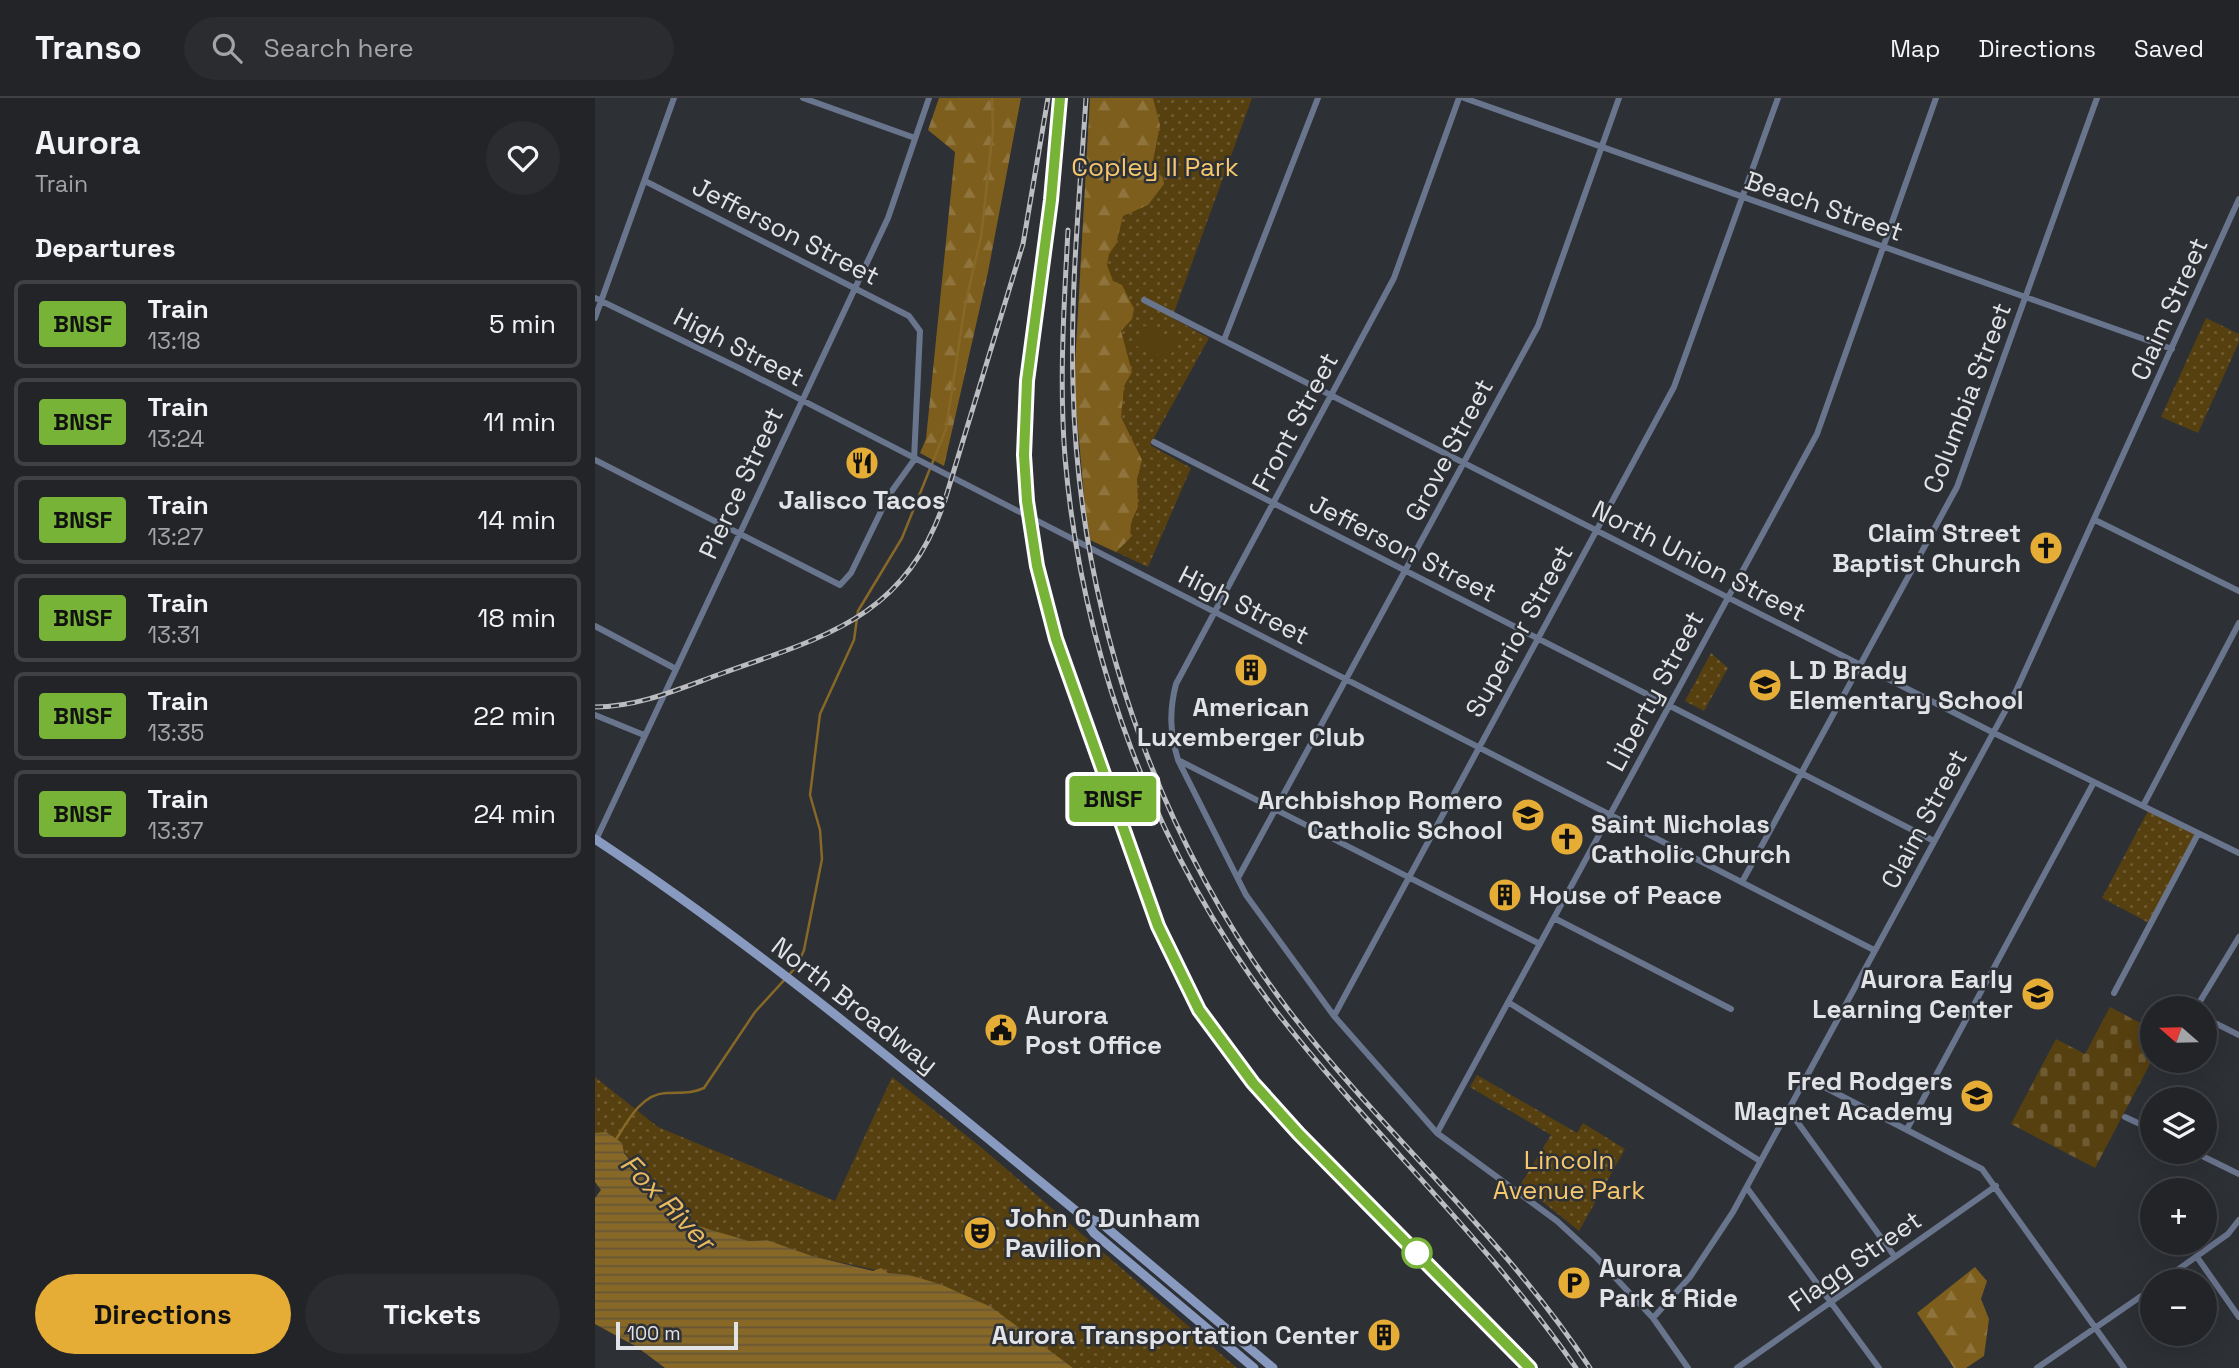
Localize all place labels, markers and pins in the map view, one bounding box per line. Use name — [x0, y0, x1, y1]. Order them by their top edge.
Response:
restaurant icon: Jalisco Tacos — [843, 444, 881, 482]
place label: Jalisco Tacos — [778, 483, 946, 517]
place label: Claim Street Baptist Church — [1832, 516, 2021, 580]
church icon: Claim Street Baptist Church — [2027, 529, 2065, 567]
building icon: American Luxemberger Club — [1232, 651, 1270, 689]
place label: L D Brady Elementary School — [1789, 653, 2024, 717]
school or university icon: L D Brady Elementary School — [1746, 666, 1784, 704]
place label: American Luxemberger Club — [1137, 690, 1365, 754]
place label: Archbishop Romero Catholic School — [1258, 783, 1503, 847]
school or university icon: Archbishop Romero Catholic School — [1509, 796, 1547, 834]
place label: Saint Nicholas Catholic Church — [1591, 807, 1791, 871]
church icon: Saint Nicholas Catholic Church — [1548, 820, 1586, 858]
building icon: House of Peace — [1486, 876, 1524, 914]
place label: House of Peace — [1529, 878, 1722, 912]
place label: Aurora Early Learning Center — [1812, 962, 2013, 1026]
school or university icon: Aurora Early Learning Center — [2019, 975, 2057, 1013]
place label: Aurora Post Office — [1025, 998, 1162, 1062]
public building icon: Aurora Post Office — [982, 1011, 1020, 1049]
place label: Fred Rodgers Magnet Academy — [1734, 1064, 1953, 1128]
school or university icon: Fred Rodgers Magnet Academy — [1958, 1077, 1996, 1115]
place label: John C Dunham Pavilion — [1005, 1201, 1200, 1265]
theatre icon: John C Dunham Pavilion — [961, 1214, 999, 1252]
unlabelled marker — [1402, 1238, 1432, 1268]
place label: Aurora Park & Ride — [1599, 1251, 1738, 1315]
parking icon: Aurora Park & Ride — [1555, 1264, 1593, 1302]
building icon: Aurora Transportation Center — [1365, 1316, 1403, 1354]
place label: Aurora Transportation Center — [992, 1318, 1359, 1352]

